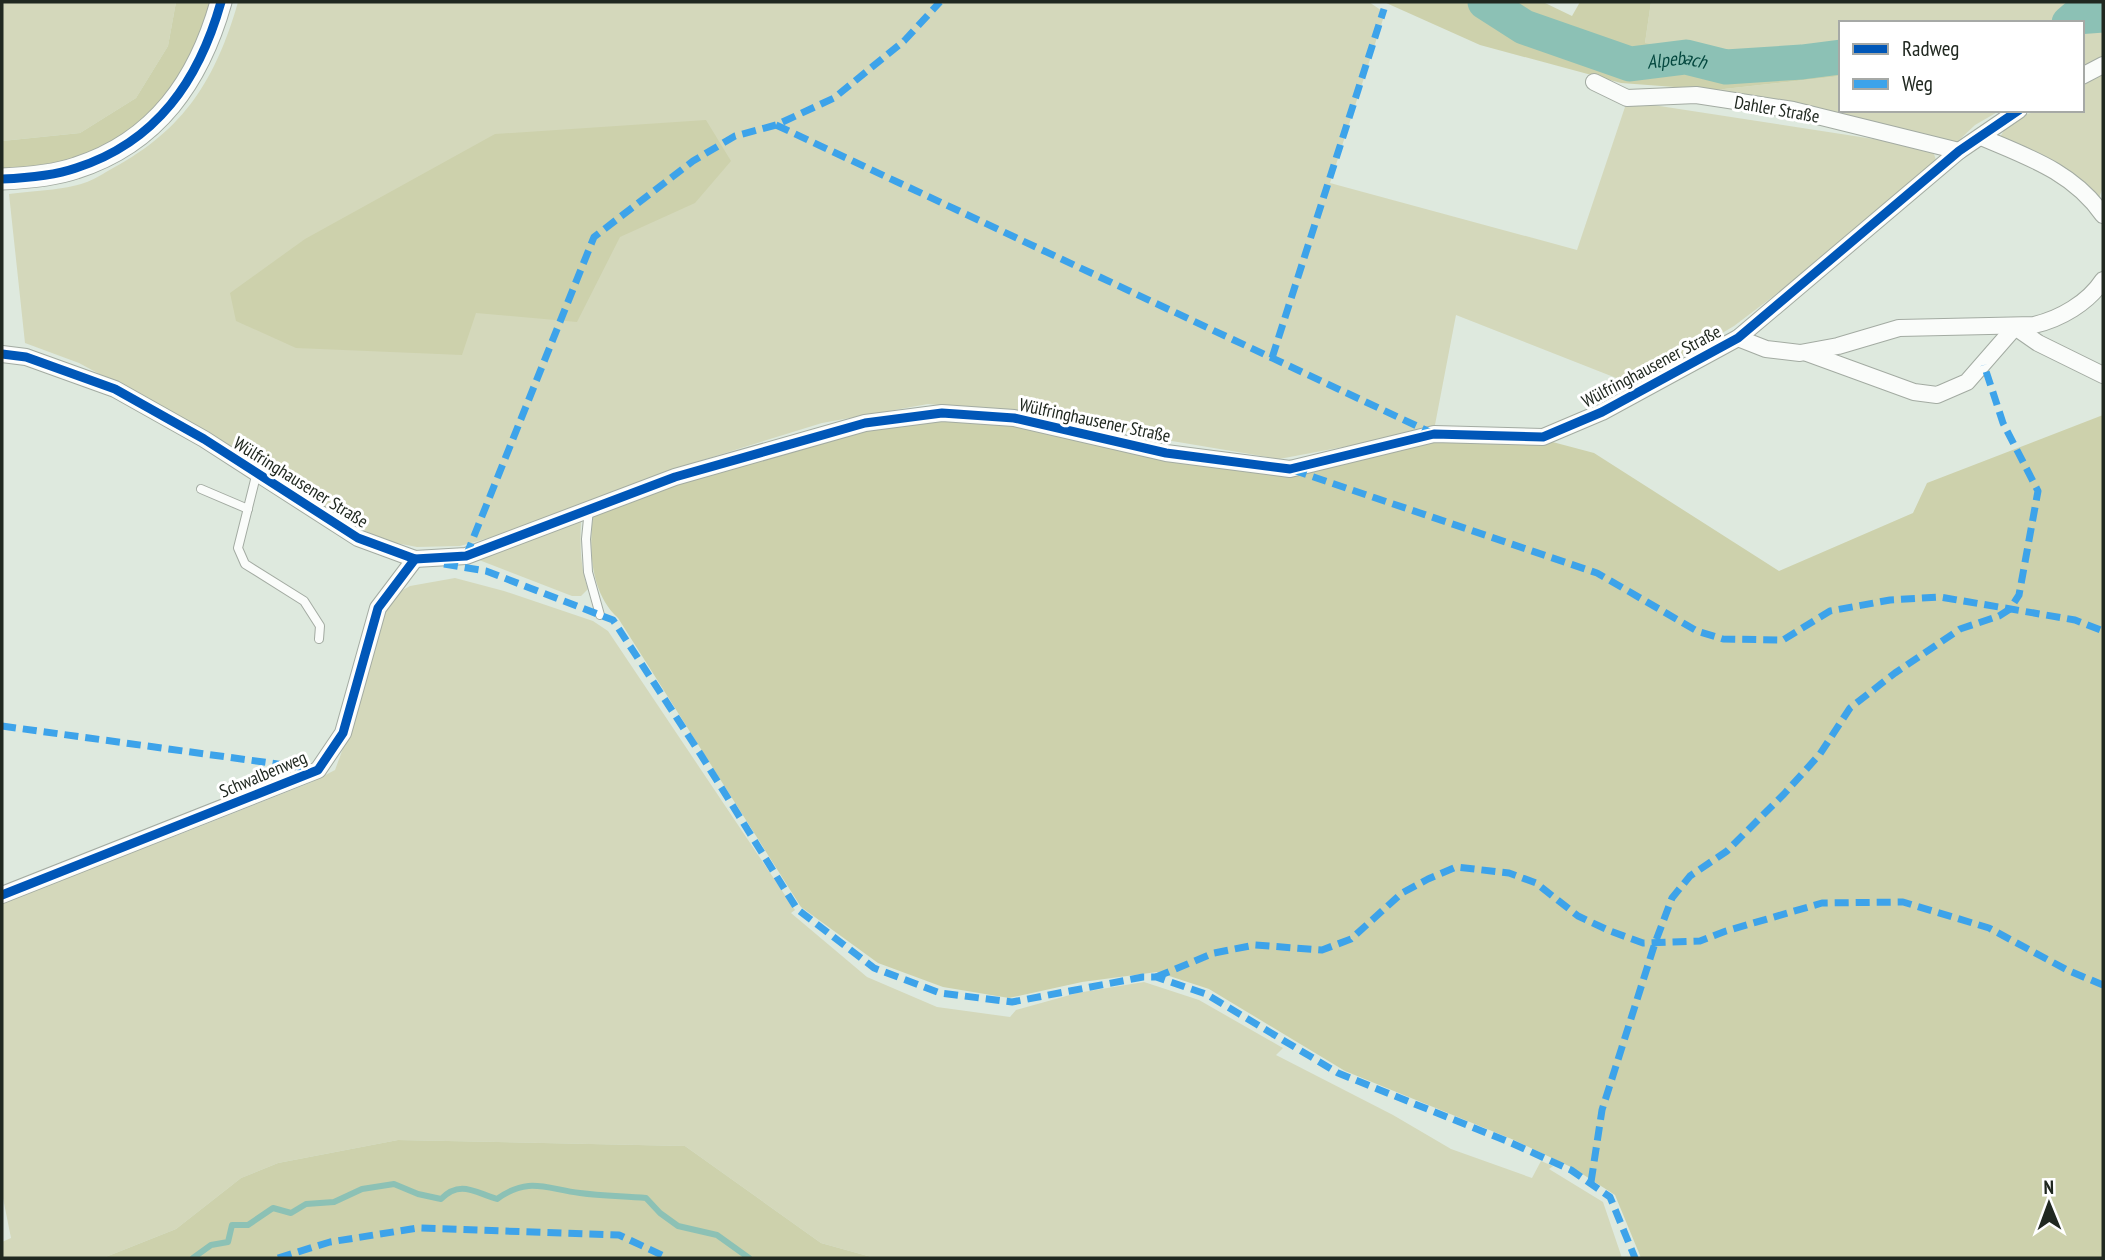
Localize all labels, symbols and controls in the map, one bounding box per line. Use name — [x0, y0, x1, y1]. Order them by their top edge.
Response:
legend — [1839, 21, 2084, 112]
text: Radweg — [1902, 35, 1959, 62]
water label: Alpebach — [1646, 45, 1711, 74]
text: Weg — [1902, 70, 1933, 97]
street label: Dahler Straße — [1733, 90, 1821, 128]
street label: Wülfringhausener Straße — [1577, 320, 1725, 412]
street label: Wülfringhausener Straße — [1017, 393, 1173, 447]
street label: Wülfringhausener Straße — [229, 431, 373, 533]
street label: Schwalbenweg — [216, 745, 310, 803]
north arrow — [2014, 1169, 2084, 1239]
text: N — [2043, 1175, 2054, 1199]

